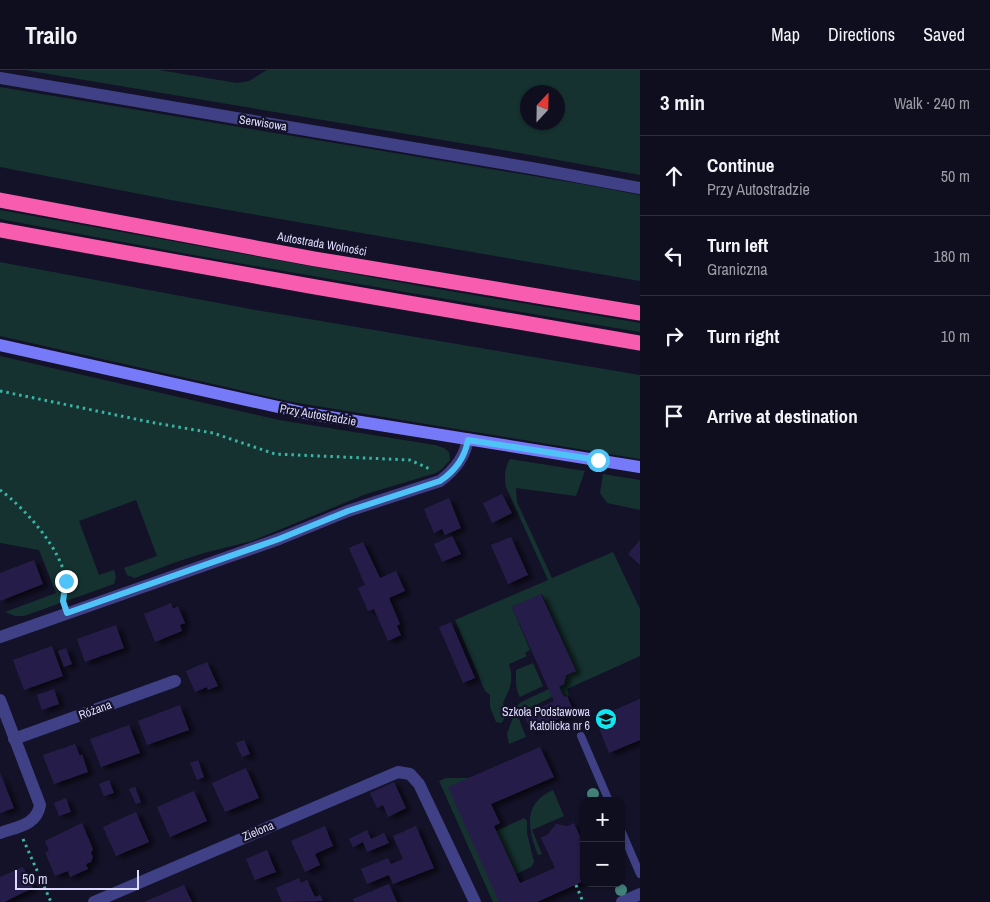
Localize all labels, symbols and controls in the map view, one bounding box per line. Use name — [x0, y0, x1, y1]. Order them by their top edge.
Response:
text: Trailo — [25, 19, 78, 51]
text: Map — [771, 22, 800, 47]
text: Directions — [828, 22, 895, 47]
text: Saved — [923, 22, 965, 47]
north arrow — [520, 85, 565, 130]
text: 3 min — [660, 88, 705, 117]
text: Walk · 240 m — [894, 92, 970, 114]
street label: Serwisowa — [238, 111, 289, 135]
text: Continue — [707, 152, 775, 178]
icon: ahead — [660, 162, 688, 190]
text: 50 m — [941, 165, 970, 187]
text: Przy Autostradzie — [707, 178, 810, 200]
street label: Autostrada Wolności — [275, 228, 368, 260]
text: Turn left — [707, 232, 768, 258]
icon: left — [660, 242, 688, 270]
text: 180 m — [934, 245, 970, 267]
text: Graniczna — [707, 258, 768, 280]
icon: right — [660, 322, 688, 350]
text: Turn right — [707, 323, 779, 349]
text: 10 m — [941, 325, 970, 347]
street label: Przy Autostradzie — [279, 400, 357, 430]
icon: arrive — [660, 402, 688, 430]
text: Arrive at destination — [707, 403, 858, 429]
route start — [587, 449, 610, 472]
route end — [55, 570, 78, 593]
street label: Różana — [76, 697, 114, 723]
place label: Szkoła Podstawowa Katolicka nr 6 — [502, 704, 591, 734]
school or university icon: Szkoła Podstawowa Katolicka nr 6 — [594, 707, 618, 731]
map controls — [580, 797, 625, 887]
button: + — [580, 797, 625, 842]
street label: Zielona — [240, 817, 277, 845]
button: − — [580, 842, 625, 887]
scale bar — [15, 867, 139, 890]
text: 50 m — [22, 870, 48, 888]

